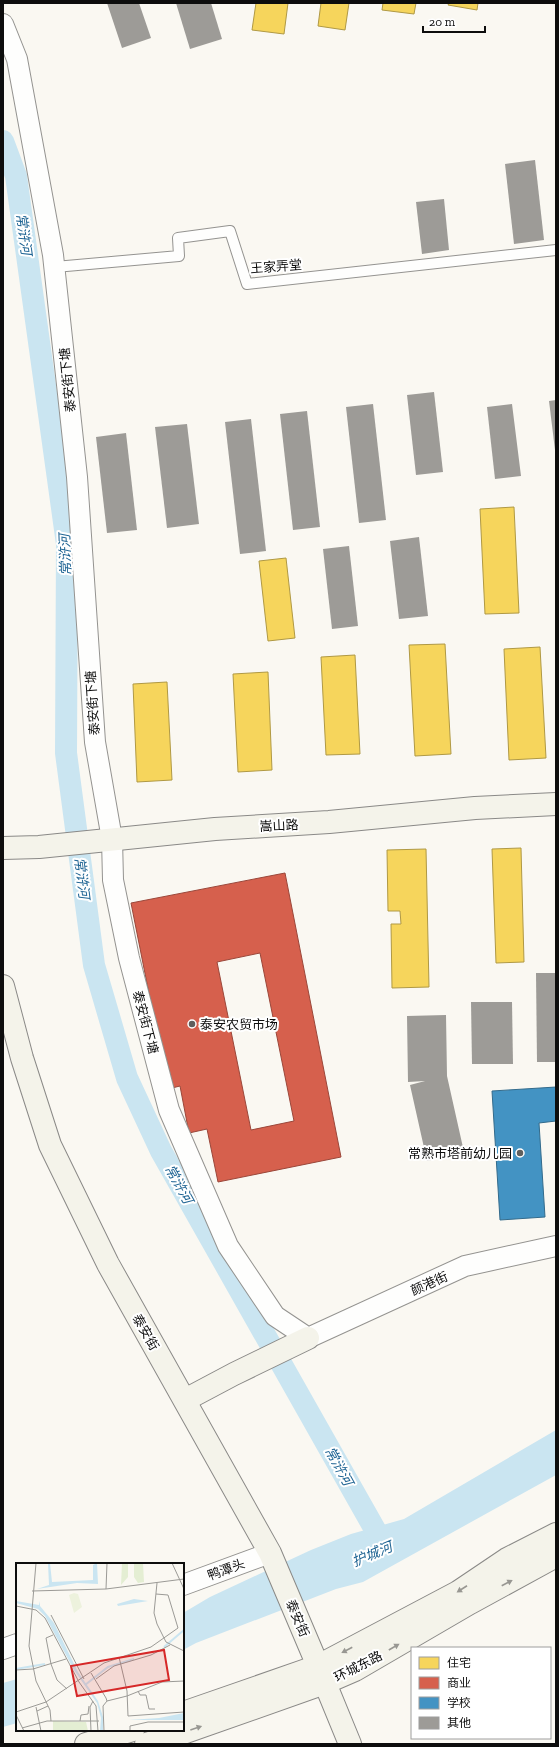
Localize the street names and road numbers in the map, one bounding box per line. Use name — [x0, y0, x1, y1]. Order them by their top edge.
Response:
street label: 王家弄堂 — [250, 257, 303, 276]
street label: 泰安街下塘 — [57, 347, 78, 413]
street label: 泰安街下塘 — [83, 670, 102, 736]
street label: 嵩山路 — [259, 817, 299, 834]
street label: 泰安街下塘 — [130, 989, 161, 1055]
street label: 颜港街 — [408, 1269, 450, 1298]
street label: 泰安街 — [129, 1312, 162, 1353]
street label: 鸭潭头 — [205, 1556, 247, 1583]
street label: 泰安街 — [283, 1597, 312, 1639]
street label: 环城东路 — [332, 1648, 385, 1685]

